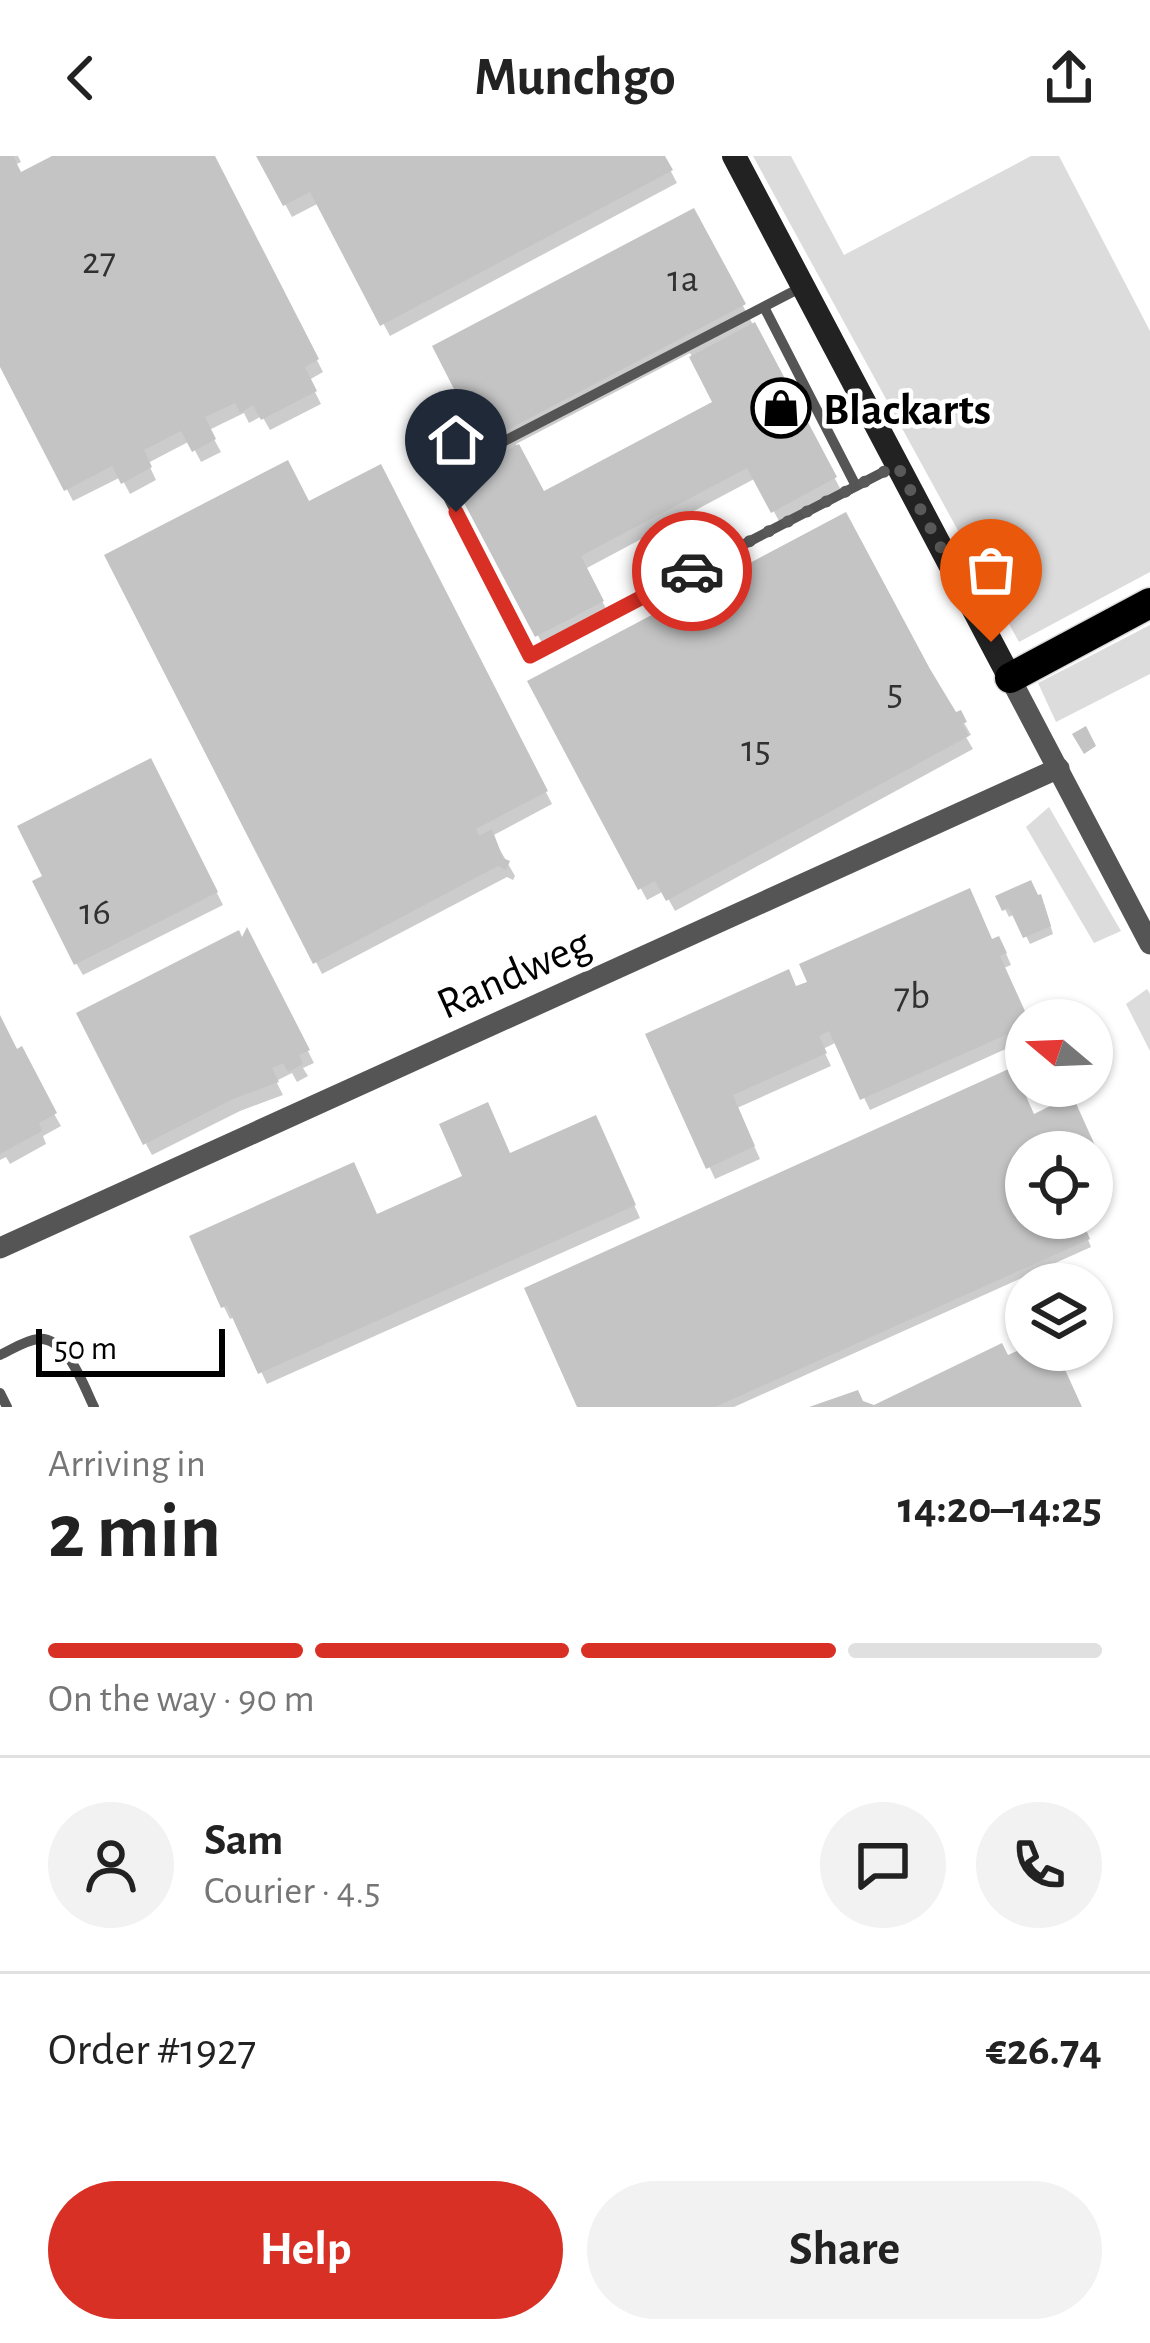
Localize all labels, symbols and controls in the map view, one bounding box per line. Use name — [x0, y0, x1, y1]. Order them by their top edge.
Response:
icon: back — [48, 45, 114, 111]
icon: share — [1036, 45, 1102, 111]
text: Munchgo — [474, 51, 676, 105]
house number: 27 — [82, 242, 116, 281]
house number: 1a — [667, 260, 699, 299]
shop icon: Blackarts — [750, 377, 812, 439]
place label: Blackarts — [823, 388, 991, 433]
pin — [405, 389, 507, 512]
icon: home — [423, 407, 489, 473]
courier — [632, 511, 752, 631]
pin — [940, 519, 1042, 642]
icon: bag — [958, 537, 1024, 603]
icon: car — [659, 538, 725, 604]
house number: 5 — [887, 673, 903, 712]
house number: 15 — [741, 730, 771, 769]
house number: 16 — [79, 893, 111, 932]
street label: Randweg — [430, 921, 598, 1028]
house number: 7b — [894, 977, 930, 1016]
north arrow — [1005, 999, 1113, 1107]
map controls — [1005, 999, 1113, 1371]
button: locate — [1005, 1131, 1113, 1239]
button: layers — [1005, 1263, 1113, 1371]
scale bar — [36, 1323, 225, 1376]
text: 50 m — [54, 1333, 117, 1366]
text: Arriving in — [48, 1445, 206, 1484]
text: 14:20–14:25 — [898, 1486, 1102, 1531]
text: 2 min — [48, 1494, 221, 1572]
text: On the way · 90 m — [48, 1680, 315, 1719]
button: person — [48, 1802, 174, 1928]
button: chat — [820, 1802, 946, 1928]
button: phone — [976, 1802, 1102, 1928]
text: Sam — [204, 1818, 283, 1863]
text: Courier · 4.5 — [204, 1872, 381, 1911]
text: Order #1927 — [48, 2028, 256, 2073]
text: €26.74 — [986, 2028, 1102, 2073]
button: Help — [48, 2181, 563, 2319]
button: Share — [587, 2181, 1102, 2319]

